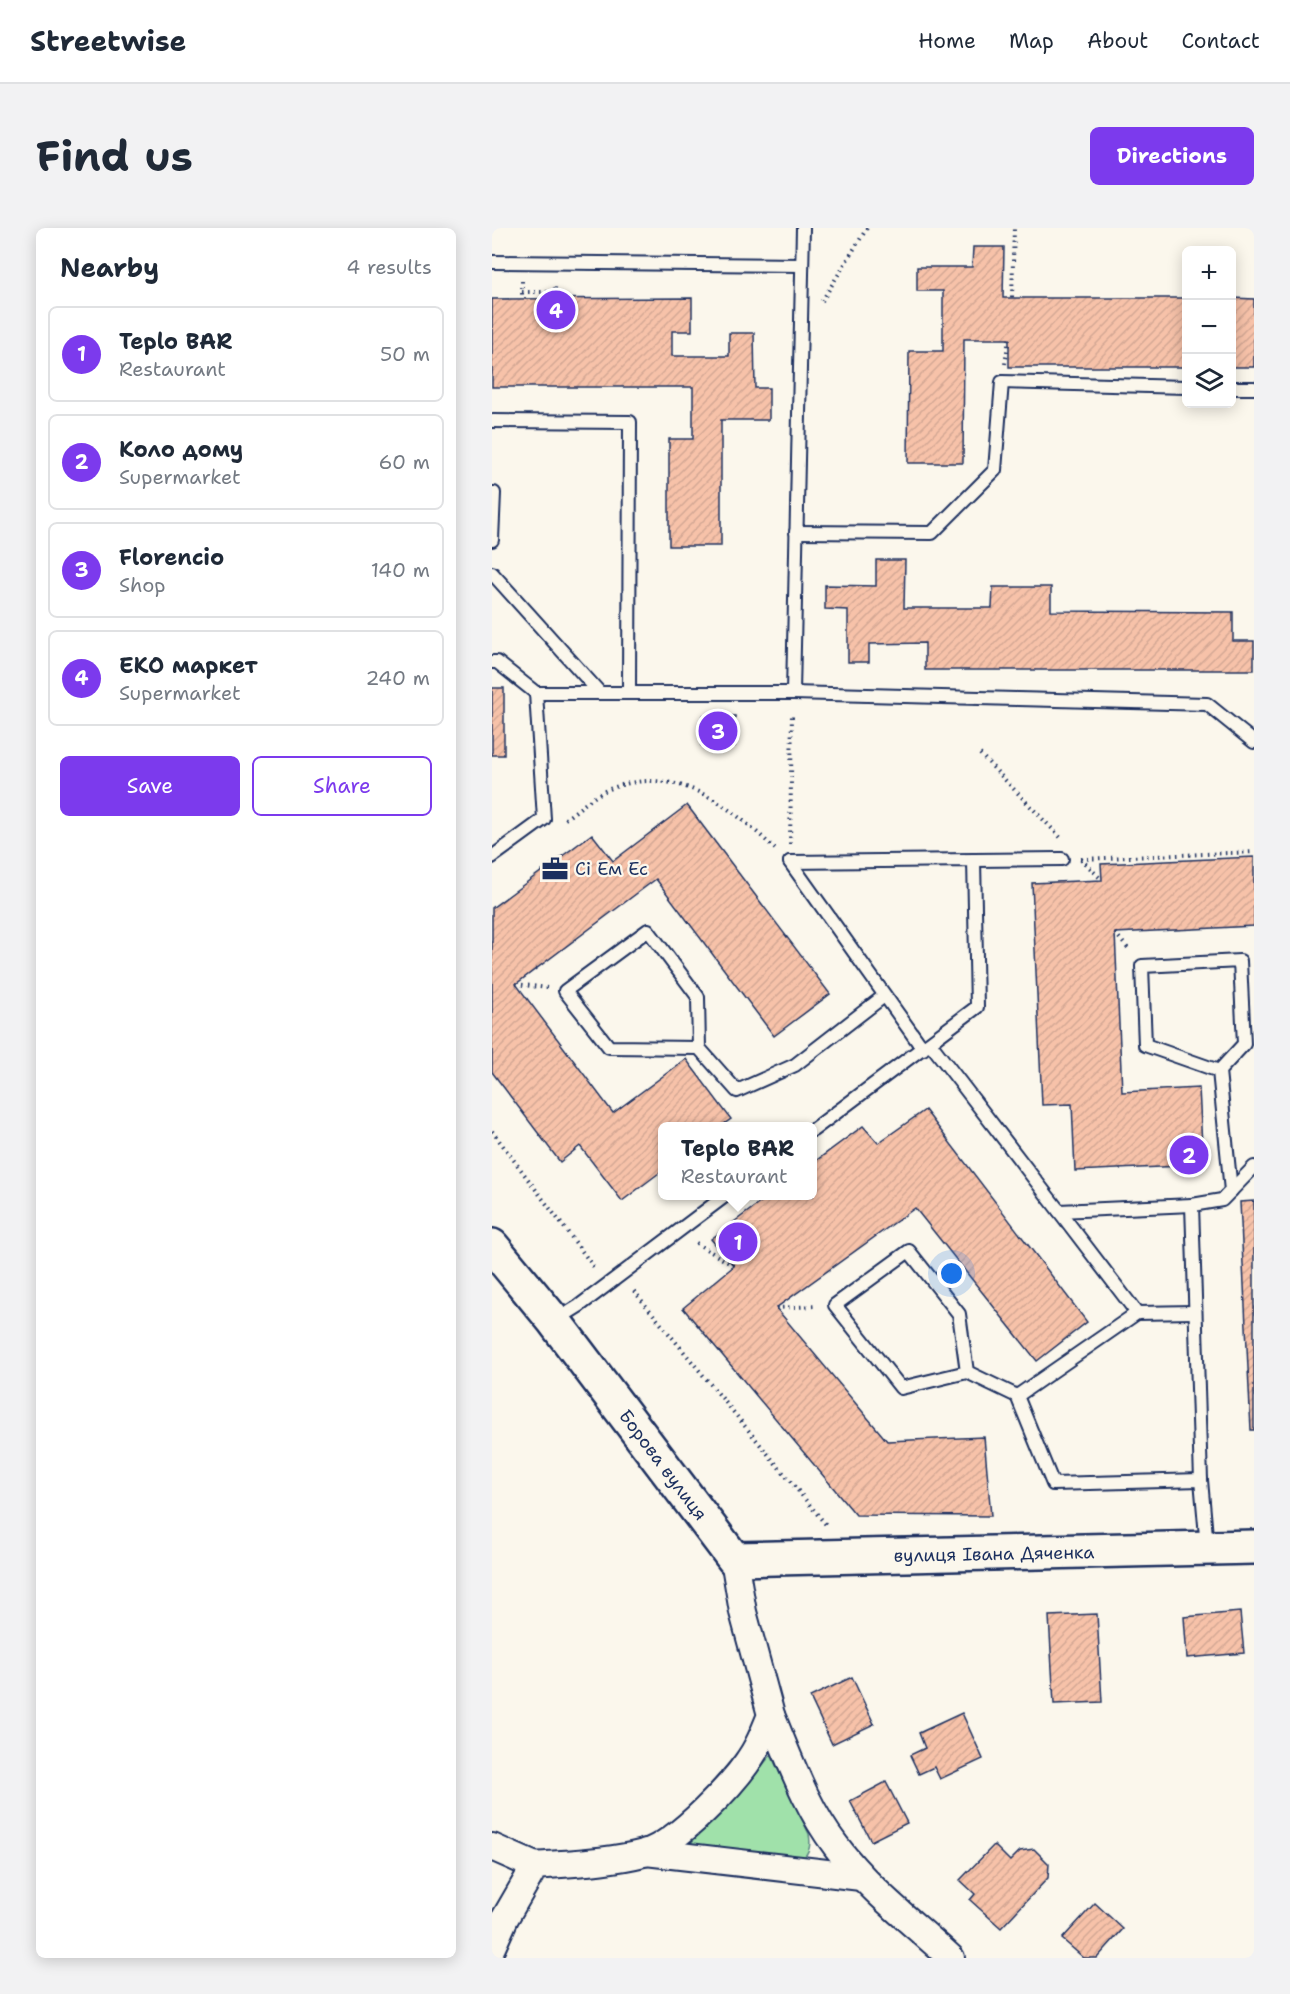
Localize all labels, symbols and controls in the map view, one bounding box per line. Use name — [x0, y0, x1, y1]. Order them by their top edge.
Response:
text: Streetwise — [30, 22, 186, 60]
text: Home — [918, 27, 976, 55]
text: Map — [1009, 27, 1054, 55]
text: About — [1087, 27, 1148, 55]
text: Contact — [1181, 27, 1260, 55]
button: Directions — [1090, 127, 1254, 185]
text: Find us — [36, 128, 193, 184]
map controls — [1182, 246, 1236, 408]
button: + — [1182, 246, 1236, 300]
text: Nearby — [60, 250, 159, 285]
text: 4 results — [346, 254, 432, 280]
pin: 4 — [536, 288, 576, 332]
button: − — [1182, 300, 1236, 354]
text: Teplo BAR — [119, 327, 232, 356]
text: 1 — [77, 341, 86, 367]
text: 50 m — [380, 341, 430, 367]
button: layers — [1182, 354, 1236, 408]
text: Restaurant — [119, 356, 226, 382]
text: Коло дому — [119, 435, 243, 464]
text: 2 — [75, 449, 89, 475]
text: 60 m — [378, 449, 430, 475]
text: Supermarket — [119, 464, 241, 490]
text: Florencio — [119, 543, 224, 572]
text: 3 — [75, 557, 89, 583]
text: 140 m — [371, 557, 430, 583]
text: Shop — [119, 572, 166, 598]
text: ЕКО маркет — [119, 651, 258, 680]
text: 4 — [75, 665, 89, 691]
text: 240 m — [365, 665, 430, 691]
text: Supermarket — [119, 680, 241, 706]
pin: 3 — [698, 708, 738, 754]
button: Save — [60, 756, 240, 816]
button: Share — [252, 756, 432, 816]
office icon: Сі Ем Ес — [540, 854, 570, 884]
place label: Сі Ем Ес — [575, 857, 648, 881]
popup — [658, 1122, 817, 1200]
pin: 2 — [1170, 1132, 1208, 1178]
text: Teplo BAR — [681, 1134, 794, 1163]
text: Restaurant — [681, 1163, 788, 1189]
pin: 1 — [718, 1220, 758, 1264]
your location — [937, 1259, 966, 1288]
street label: Борова вулиця — [613, 1405, 713, 1525]
street label: вулиця Івана Дяченка — [893, 1540, 1095, 1568]

